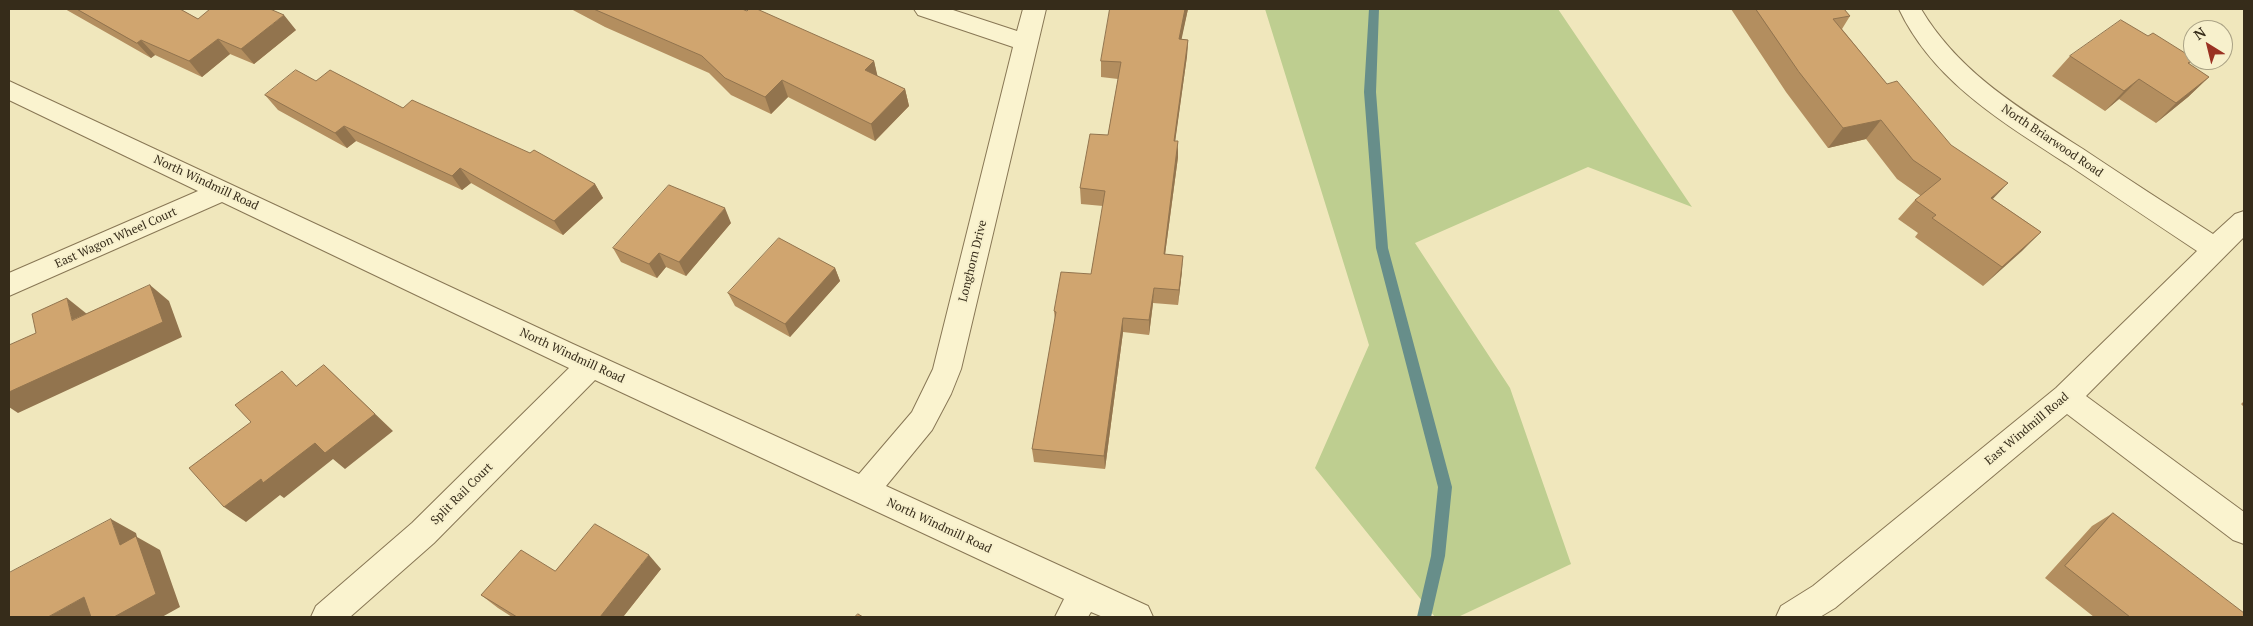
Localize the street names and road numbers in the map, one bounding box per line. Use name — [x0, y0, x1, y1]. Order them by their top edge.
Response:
street label: North Briarwood Road — [1999, 102, 2105, 180]
street label: North Windmill Road — [151, 152, 261, 214]
street label: East Wagon Wheel Court — [53, 205, 179, 271]
street label: Longhorn Drive — [956, 219, 990, 303]
street label: North Windmill Road — [517, 325, 627, 387]
street label: East Windmill Road — [1982, 390, 2072, 468]
street label: Split Rail Court — [428, 460, 496, 528]
street label: North Windmill Road — [884, 495, 994, 557]

